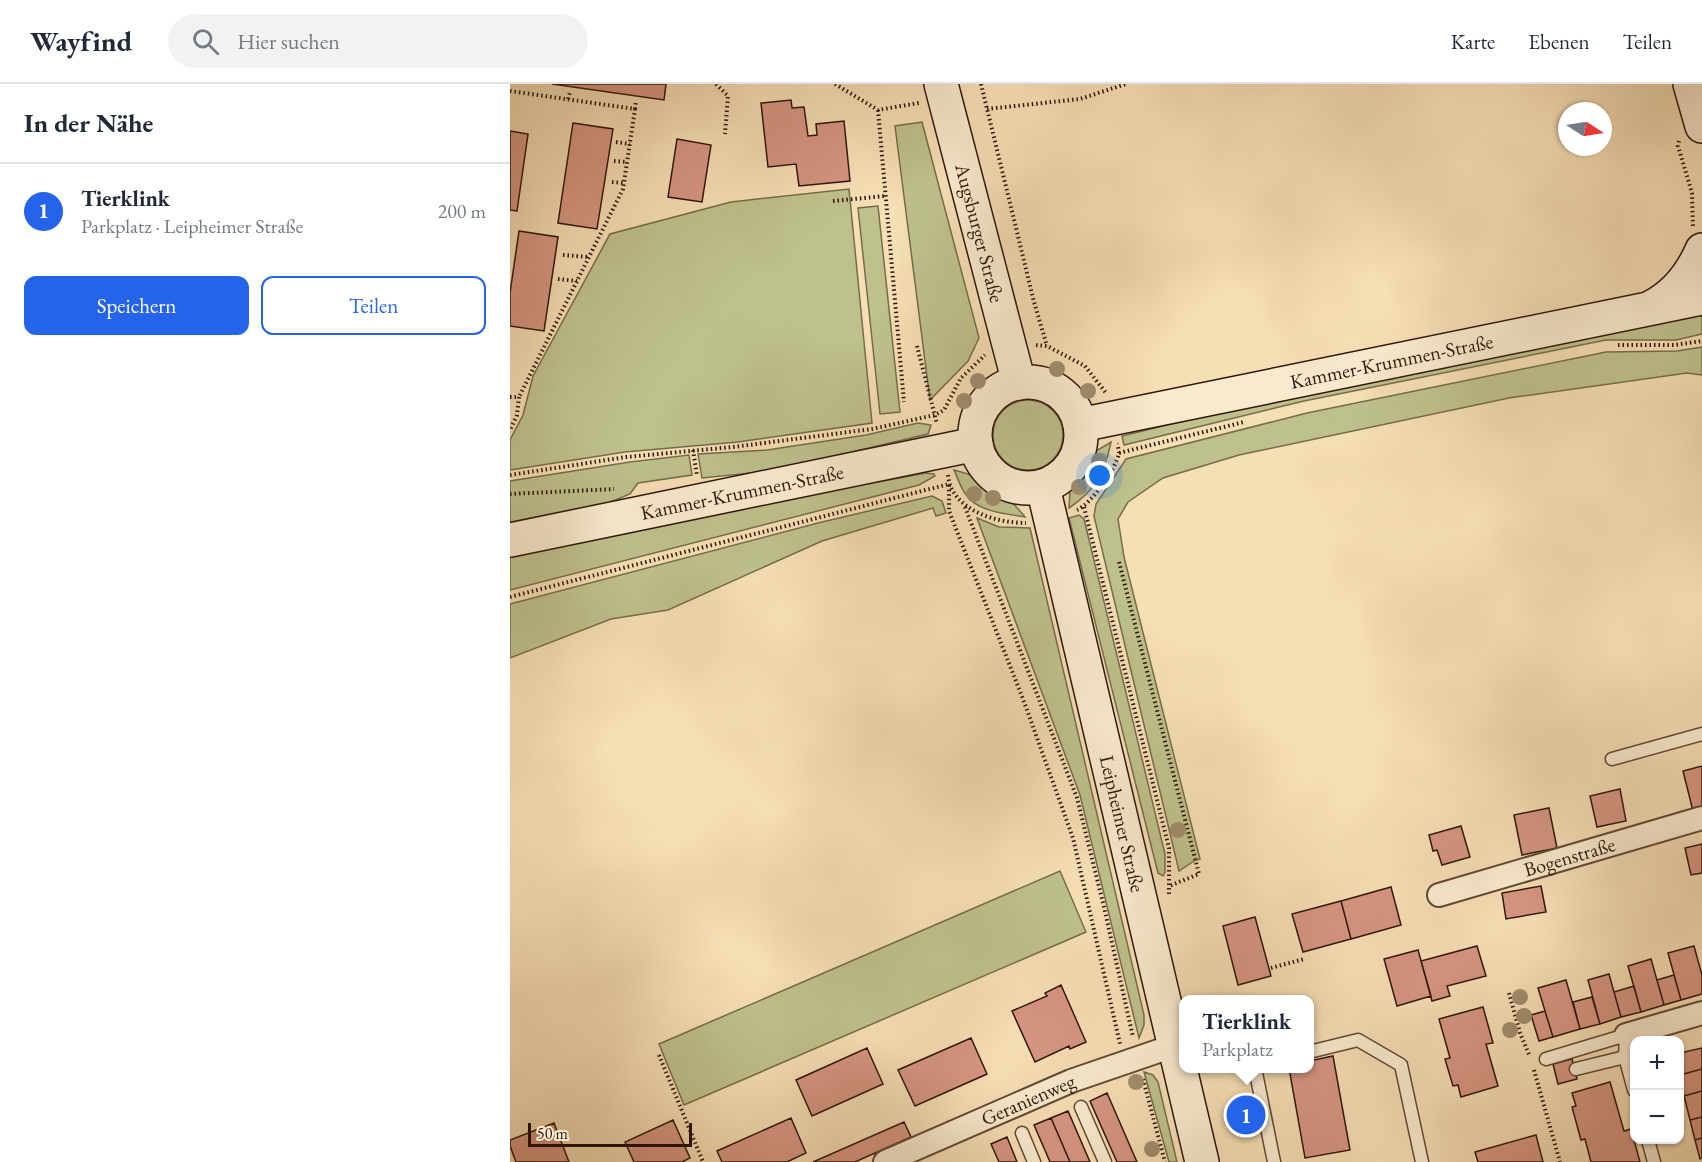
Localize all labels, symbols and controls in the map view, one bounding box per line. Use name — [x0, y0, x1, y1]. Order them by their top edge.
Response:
search box — [168, 14, 588, 68]
text: Wayfind — [30, 23, 132, 59]
icon: search — [189, 25, 222, 58]
text: Hier suchen — [237, 27, 340, 56]
text: Karte — [1451, 28, 1495, 55]
text: Ebenen — [1528, 28, 1589, 55]
text: Teilen — [1622, 28, 1672, 55]
north arrow — [1558, 102, 1612, 156]
text: In der Nähe — [24, 106, 153, 140]
street label: Augsburger Straße — [949, 160, 1010, 305]
text: Tierklink — [81, 184, 170, 213]
text: 1 — [38, 198, 49, 224]
text: 200 m — [438, 198, 486, 224]
text: Parkplatz · Leipheimer Straße — [81, 213, 303, 239]
button: Speichern — [24, 276, 249, 335]
button: Teilen — [261, 276, 486, 335]
street label: Kammer-Krummen-Straße — [1288, 328, 1496, 395]
street label: Kammer-Krummen-Straße — [638, 459, 846, 526]
your location — [1085, 461, 1114, 490]
street label: Leipheimer Straße — [1094, 753, 1151, 895]
street label: Bogenstraße — [1521, 831, 1618, 882]
popup — [1179, 995, 1314, 1073]
text: Tierklink — [1202, 1007, 1291, 1036]
text: Parkplatz — [1202, 1036, 1273, 1062]
map controls — [1630, 1036, 1684, 1144]
button: + — [1630, 1036, 1684, 1090]
street label: Geranienweg — [977, 1068, 1079, 1132]
button: − — [1630, 1090, 1684, 1144]
pin: 1 — [1226, 1092, 1266, 1138]
scale bar — [528, 1120, 692, 1148]
text: 50 m — [537, 1123, 568, 1144]

